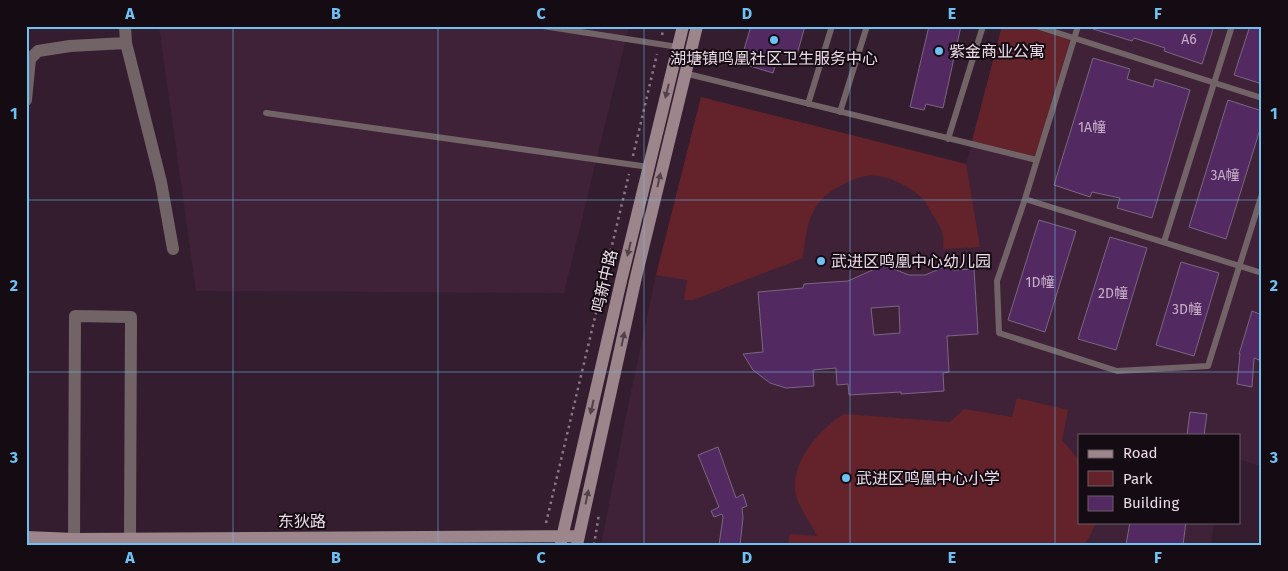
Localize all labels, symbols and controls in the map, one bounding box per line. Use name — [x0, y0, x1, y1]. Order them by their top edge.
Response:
text: A — [124, 4, 135, 23]
text: B — [331, 4, 341, 23]
text: C — [536, 4, 546, 23]
text: D — [742, 4, 752, 23]
text: E — [948, 4, 956, 23]
text: F — [1154, 4, 1162, 23]
house number: A6 — [1181, 31, 1197, 48]
marker: 湖塘镇鸣凰社区卫生服务中心 — [768, 34, 780, 46]
place label: 紫金商业公寓 — [949, 42, 1045, 61]
marker: 紫金商业公寓 — [933, 45, 945, 57]
place label: 湖塘镇鸣凰社区卫生服务中心 — [670, 49, 878, 68]
one-way arrow — [663, 83, 671, 98]
text: 1 — [10, 104, 18, 123]
text: 1 — [1270, 104, 1278, 123]
house number: 1A幢 — [1078, 119, 1106, 136]
house number: 3A幢 — [1210, 167, 1240, 184]
one-way arrow — [655, 173, 663, 188]
one-way arrow — [625, 241, 633, 256]
street label: 鸣新中路 — [588, 248, 621, 314]
place label: 武进区鸣凰中心幼儿园 — [831, 252, 991, 271]
marker: 武进区鸣凰中心幼儿园 — [815, 255, 827, 267]
house number: 1D幢 — [1025, 274, 1055, 291]
text: 2 — [10, 276, 18, 295]
text: 2 — [1270, 276, 1278, 295]
house number: 2D幢 — [1098, 285, 1128, 302]
house number: 3D幢 — [1172, 301, 1202, 318]
one-way arrow — [619, 330, 627, 346]
one-way arrow — [588, 399, 596, 414]
legend — [1078, 434, 1240, 524]
text: Road — [1123, 444, 1158, 462]
text: 3 — [9, 448, 18, 467]
text: 3 — [1269, 448, 1278, 467]
place label: 武进区鸣凰中心小学 — [856, 469, 1000, 488]
text: Park — [1123, 470, 1153, 488]
marker: 武进区鸣凰中心小学 — [840, 472, 852, 484]
one-way arrow — [583, 490, 591, 505]
text: Building — [1123, 494, 1179, 512]
street label: 东狄路 — [278, 512, 326, 531]
text: A — [124, 548, 135, 567]
text: B — [331, 548, 341, 567]
text: C — [536, 548, 546, 567]
text: D — [742, 548, 752, 567]
text: E — [948, 548, 956, 567]
text: F — [1154, 548, 1162, 567]

